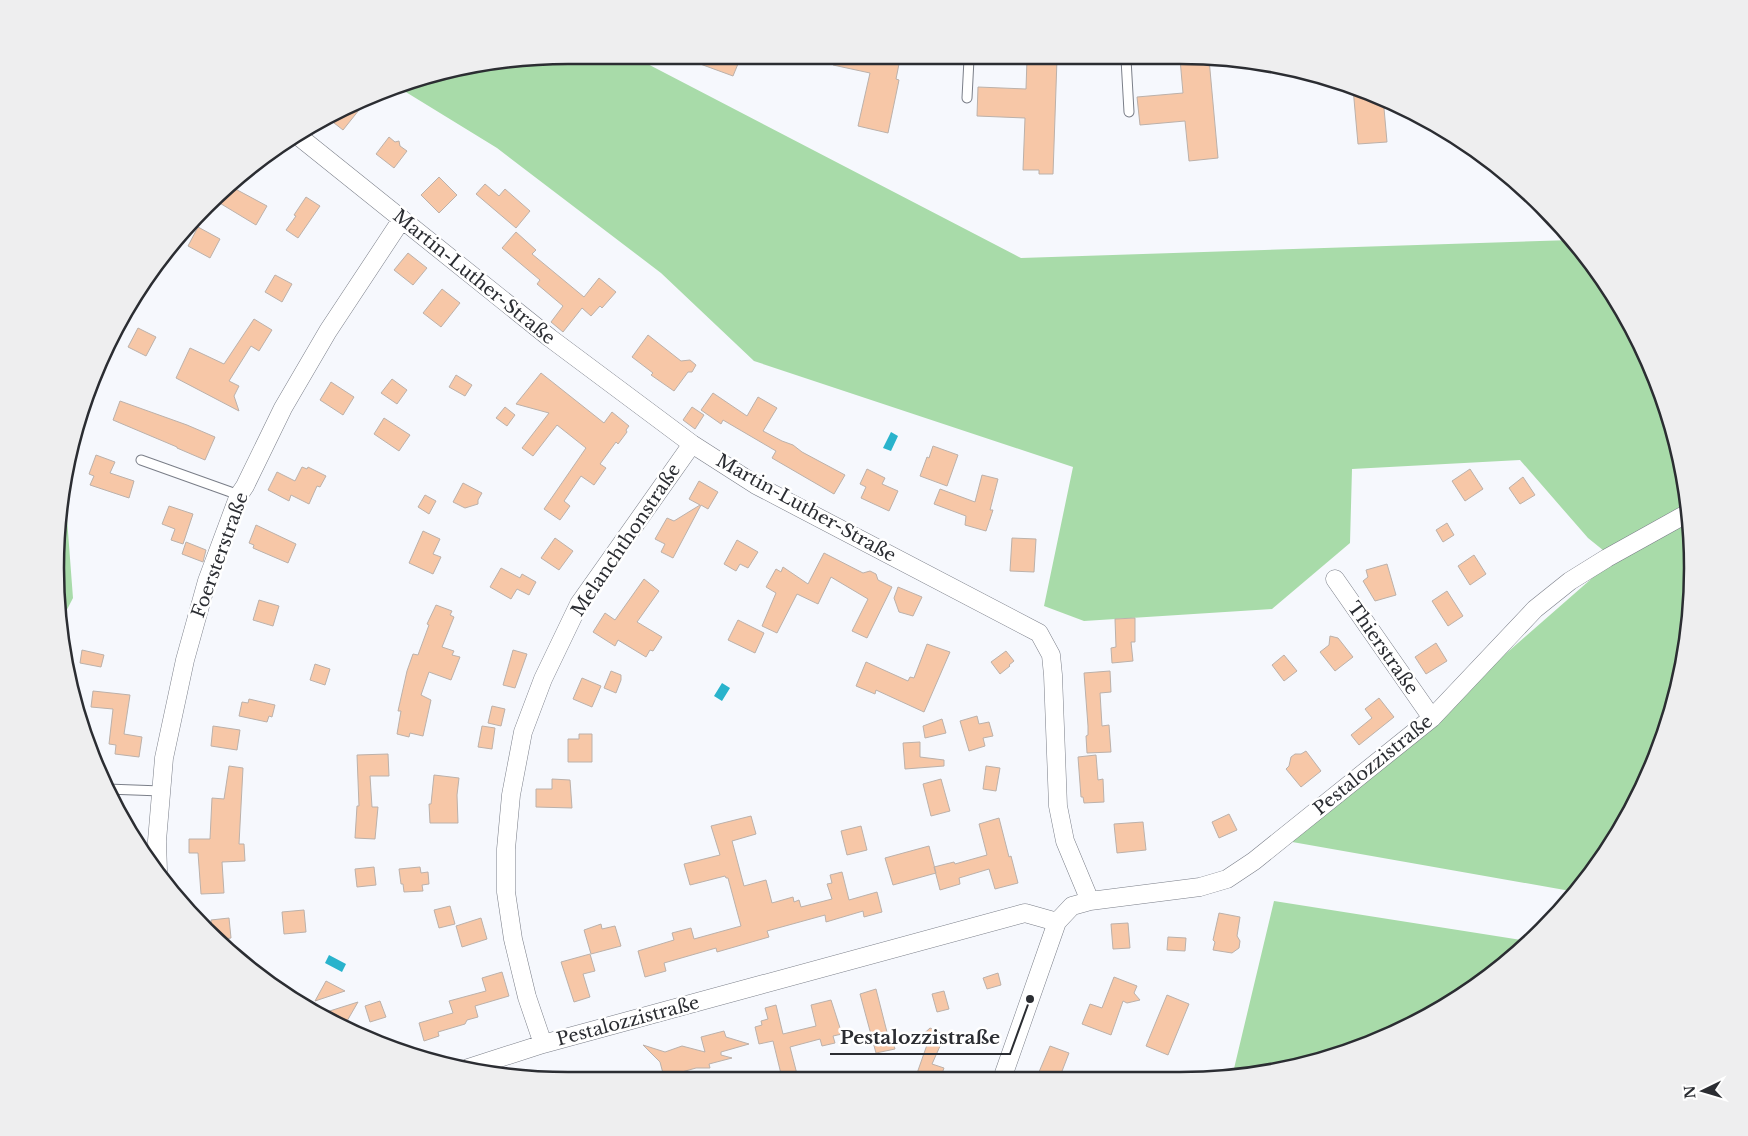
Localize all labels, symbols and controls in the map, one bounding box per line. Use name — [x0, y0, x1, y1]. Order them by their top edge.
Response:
street label: Martin-Luther-Straße — [389, 205, 559, 349]
street label: Martin-Luther-Straße — [712, 449, 900, 567]
street label: Melanchthonstraße — [567, 460, 685, 620]
street label: Foersterstraße — [187, 489, 253, 621]
street label: Thierstraße — [1343, 597, 1423, 699]
street label: Pestalozzistraße — [1309, 710, 1437, 820]
street label: Pestalozzistraße — [554, 991, 702, 1051]
callout: Pestalozzistraße — [830, 1020, 1010, 1054]
text: Pestalozzistraße — [840, 1026, 1000, 1049]
north arrow — [1678, 1066, 1728, 1116]
text: N — [1681, 1085, 1700, 1099]

